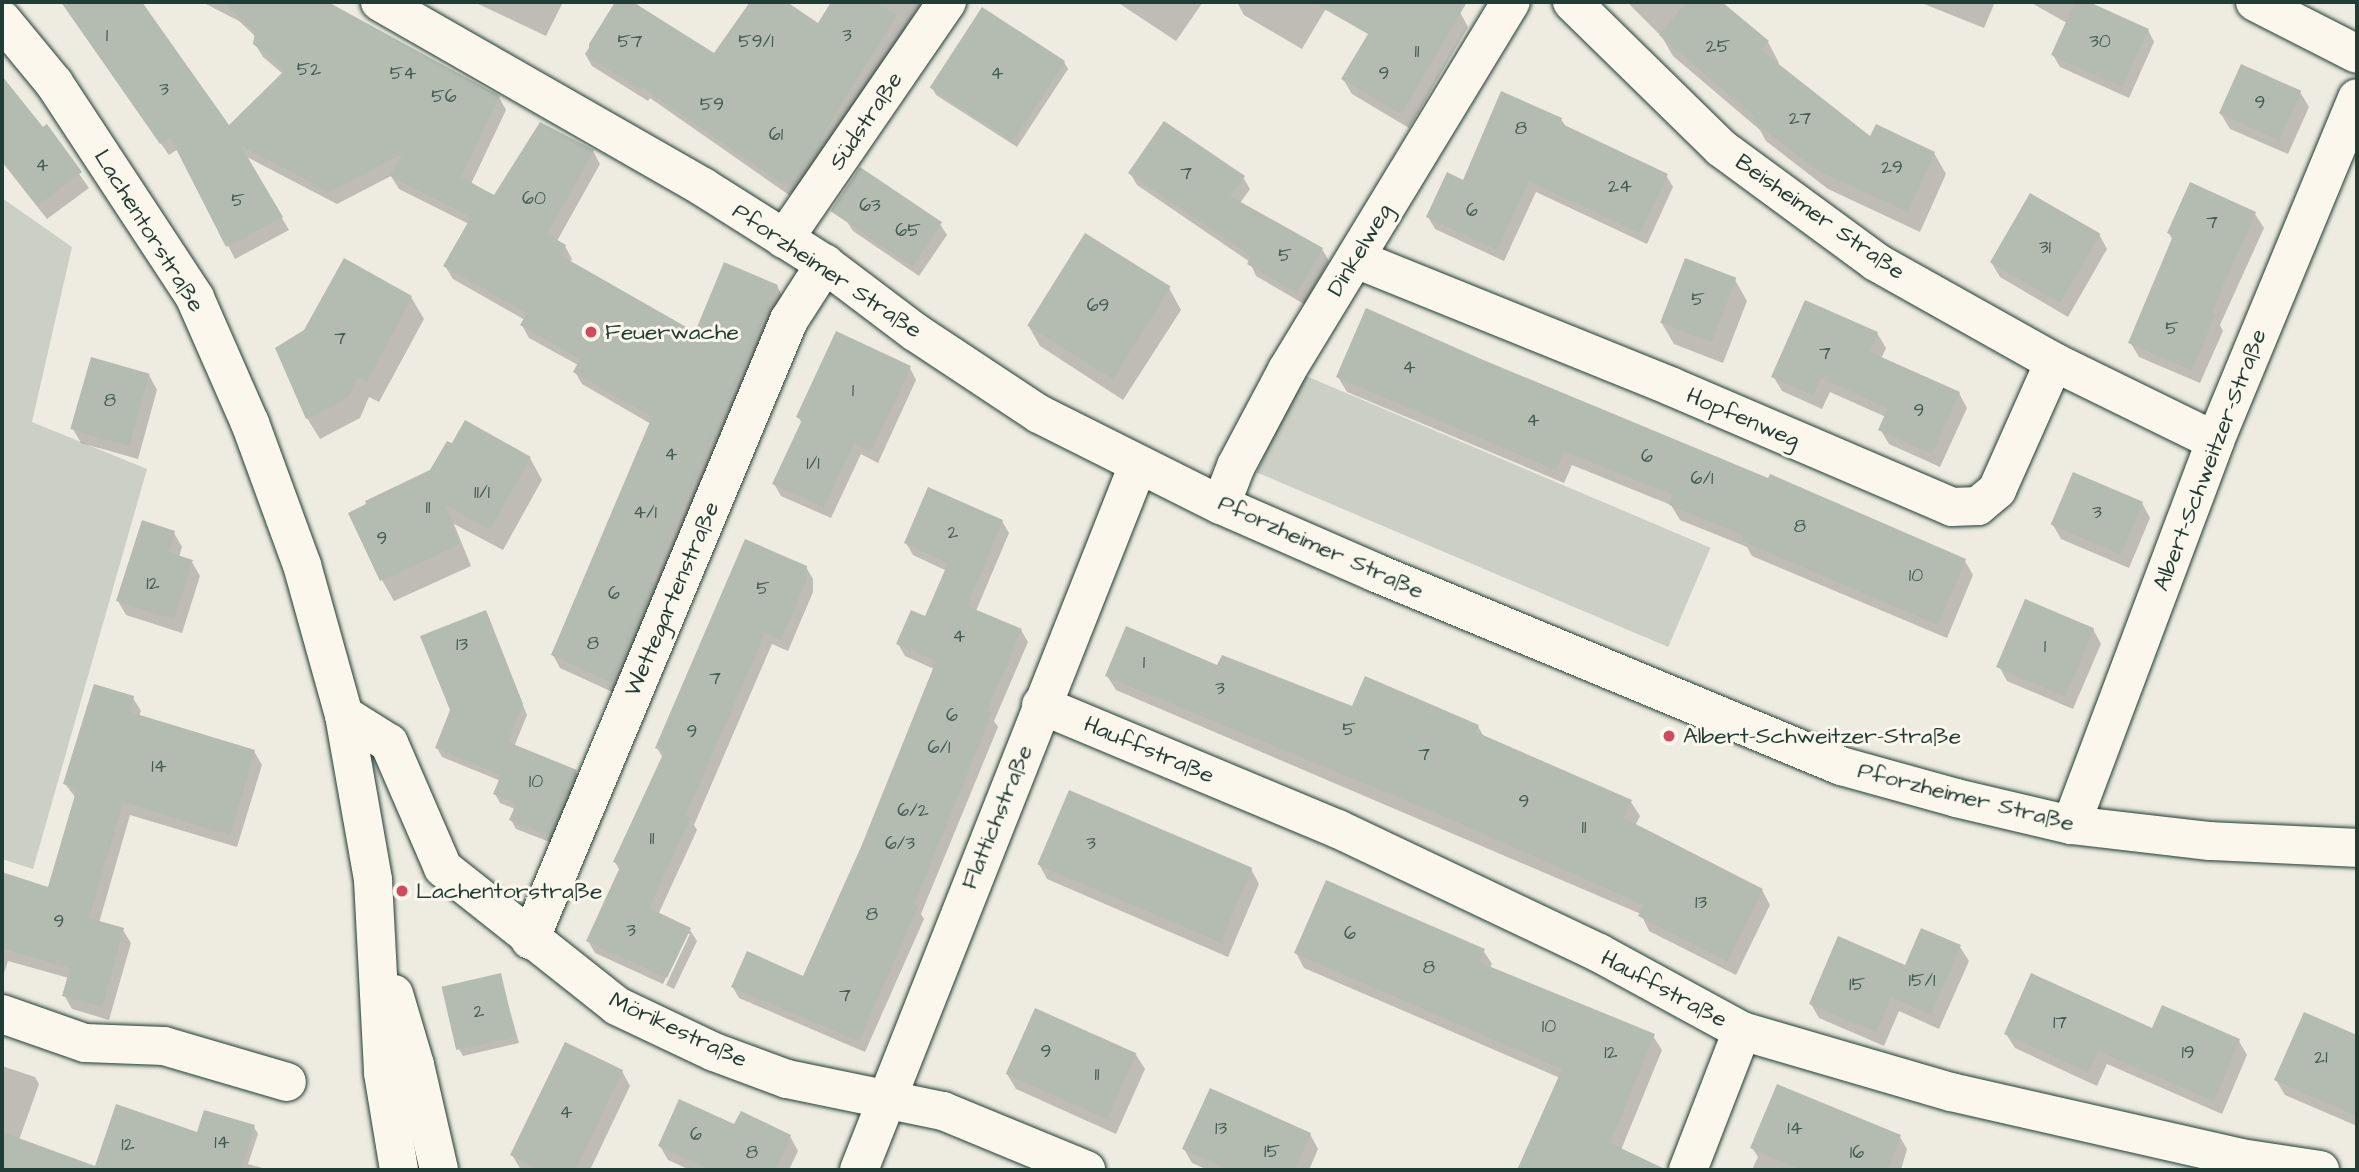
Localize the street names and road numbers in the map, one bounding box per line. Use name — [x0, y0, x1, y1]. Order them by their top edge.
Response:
street label: Südstraße — [823, 67, 909, 175]
street label: Lachentorstraße — [88, 145, 210, 317]
street label: Beisheimer Straße — [1730, 148, 1910, 286]
street label: Pforzheimer Straße — [727, 197, 927, 345]
street label: Dinkelweg — [1322, 199, 1398, 301]
street label: Albert-Schweitzer-Straße — [2147, 325, 2273, 595]
street label: Hopfenweg — [1682, 382, 1804, 454]
street label: Pforzheimer Straße — [1214, 489, 1428, 605]
street label: Wettegartenstraße — [619, 498, 725, 700]
street label: Hauffstraße — [1080, 710, 1218, 790]
street label: Flattichstraße — [955, 741, 1039, 893]
street label: Pforzheimer Straße — [1855, 757, 2077, 837]
street label: Hauffstraße — [1596, 944, 1732, 1034]
street label: Mörikestraße — [605, 986, 751, 1074]

